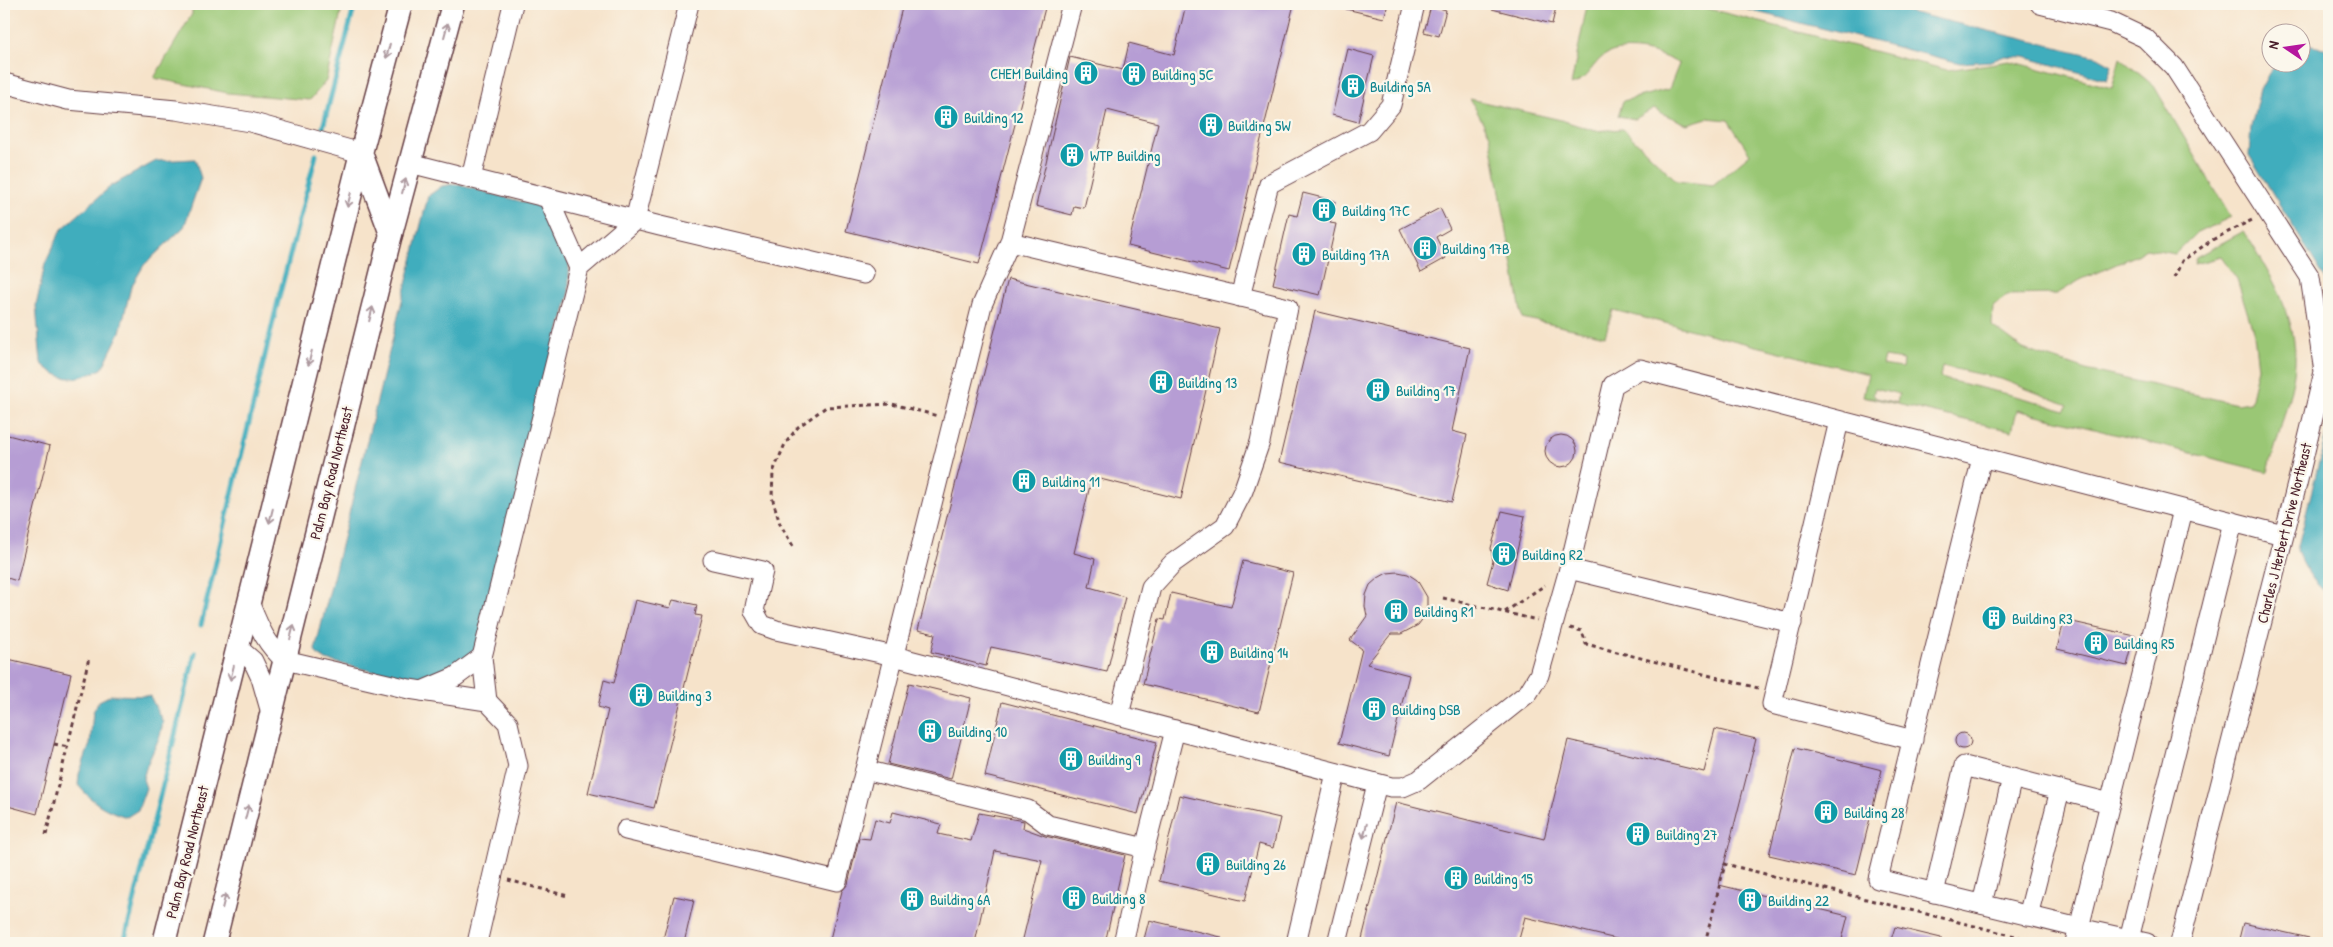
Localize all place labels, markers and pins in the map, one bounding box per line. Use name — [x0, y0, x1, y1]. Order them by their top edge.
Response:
building icon: CHEM Building — [1073, 60, 1099, 86]
building icon: Building 5C — [1121, 61, 1147, 87]
place label: CHEM Building — [990, 63, 1068, 84]
place label: Building 5C — [1152, 64, 1214, 85]
building icon: Building 5A — [1340, 73, 1366, 99]
place label: Building 5A — [1370, 76, 1431, 97]
building icon: Building 12 — [933, 104, 959, 130]
place label: Building 12 — [964, 107, 1024, 128]
building icon: Building 5W — [1198, 112, 1224, 138]
place label: Building 5W — [1228, 115, 1291, 136]
building icon: WTP Building — [1059, 142, 1085, 168]
place label: WTP Building — [1090, 145, 1161, 166]
building icon: Building 17C — [1311, 197, 1337, 223]
place label: Building 17C — [1342, 200, 1410, 221]
building icon: Building 17B — [1412, 235, 1438, 261]
place label: Building 17B — [1442, 238, 1510, 259]
building icon: Building 17A — [1291, 241, 1317, 267]
place label: Building 17A — [1322, 244, 1390, 265]
building icon: Building 13 — [1148, 369, 1174, 395]
place label: Building 13 — [1178, 372, 1238, 393]
building icon: Building 17 — [1365, 377, 1391, 403]
place label: Building 17 — [1396, 380, 1456, 401]
building icon: Building 11 — [1011, 468, 1037, 494]
place label: Building 11 — [1042, 471, 1100, 492]
building icon: Building R2 — [1491, 541, 1517, 567]
place label: Building R2 — [1522, 544, 1583, 565]
building icon: Building R1 — [1383, 598, 1409, 624]
place label: Building R1 — [1414, 601, 1473, 622]
building icon: Building R3 — [1981, 605, 2007, 631]
place label: Building R3 — [2012, 608, 2073, 629]
building icon: Building R5 — [2083, 630, 2109, 656]
place label: Building R5 — [2114, 633, 2175, 654]
building icon: Building 14 — [1199, 639, 1225, 665]
place label: Building 14 — [1230, 642, 1289, 663]
building icon: Building 3 — [628, 682, 654, 708]
place label: Building 3 — [658, 685, 712, 706]
building icon: Building DSB — [1361, 696, 1387, 722]
place label: Building DSB — [1392, 699, 1461, 720]
building icon: Building 10 — [917, 718, 943, 744]
place label: Building 10 — [948, 721, 1008, 742]
building icon: Building 9 — [1058, 746, 1084, 772]
place label: Building 9 — [1088, 749, 1141, 770]
building icon: Building 28 — [1813, 799, 1839, 825]
place label: Building 28 — [1844, 802, 1905, 823]
building icon: Building 27 — [1625, 821, 1651, 847]
place label: Building 27 — [1656, 824, 1718, 845]
building icon: Building 26 — [1195, 851, 1221, 877]
place label: Building 26 — [1226, 854, 1286, 875]
building icon: Building 15 — [1443, 865, 1469, 891]
place label: Building 15 — [1474, 868, 1534, 889]
building icon: Building 8 — [1061, 885, 1087, 911]
building icon: Building 6A — [899, 886, 925, 912]
building icon: Building 22 — [1737, 887, 1763, 913]
place label: Building 8 — [1092, 888, 1146, 909]
place label: Building 6A — [930, 889, 991, 910]
place label: Building 22 — [1768, 890, 1829, 911]

